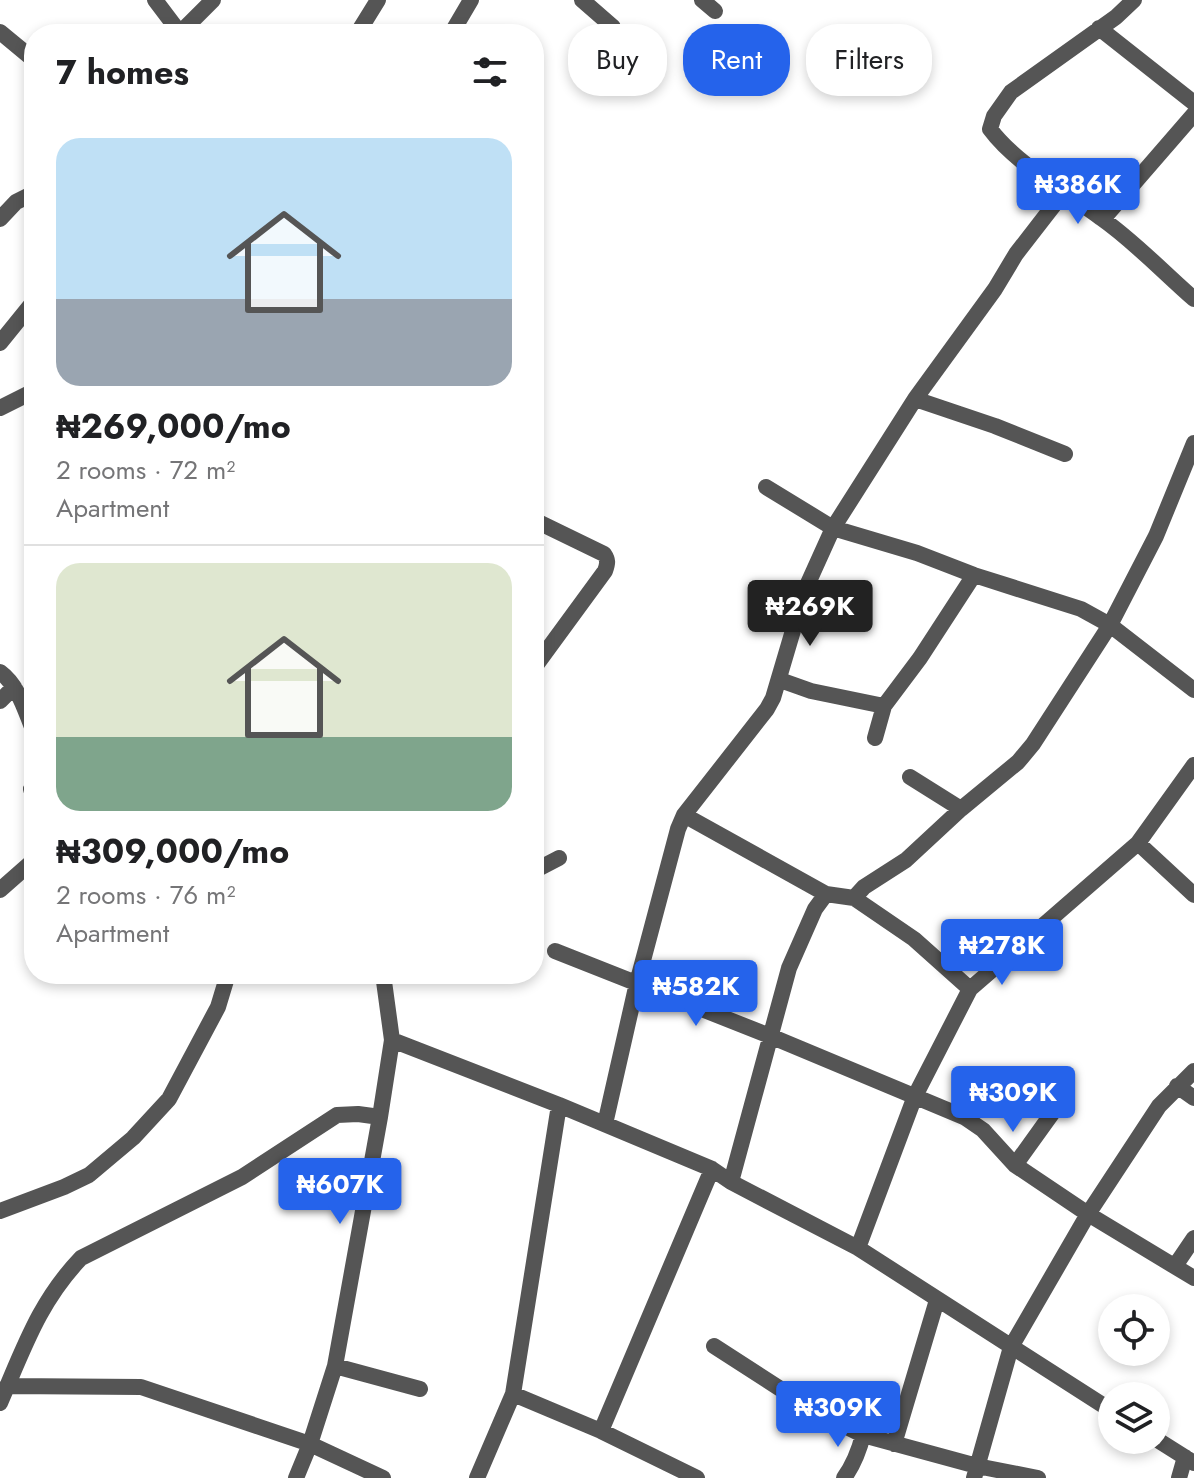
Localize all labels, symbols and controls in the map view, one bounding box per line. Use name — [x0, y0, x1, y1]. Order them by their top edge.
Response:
chip: Buy — [568, 24, 667, 96]
chip: Rent — [683, 24, 790, 96]
chip: Filters — [806, 24, 932, 96]
text: 7 homes — [56, 48, 189, 97]
icon: filters — [468, 50, 512, 94]
pin: ₦386K — [1022, 158, 1134, 226]
text: ₦386K — [1035, 165, 1121, 203]
icon: home — [212, 190, 356, 334]
text: ₦269,000/mo — [56, 402, 291, 451]
text: 2 rooms · 72 m² — [56, 451, 235, 489]
text: Apartment — [56, 489, 169, 527]
pin: ₦269K — [754, 580, 866, 648]
text: ₦269K — [766, 587, 854, 625]
icon: home — [212, 615, 356, 759]
text: ₦309,000/mo — [56, 827, 289, 876]
text: 2 rooms · 76 m² — [56, 876, 235, 914]
text: Apartment — [56, 914, 169, 952]
pin: ₦278K — [946, 919, 1058, 987]
text: ₦278K — [959, 926, 1045, 964]
pin: ₦582K — [640, 960, 752, 1028]
text: ₦582K — [652, 967, 740, 1005]
pin: ₦309K — [957, 1066, 1069, 1134]
text: ₦309K — [969, 1073, 1057, 1111]
pin: ₦607K — [284, 1158, 396, 1226]
text: ₦607K — [296, 1165, 384, 1203]
map controls — [1098, 1294, 1170, 1454]
button: locate — [1098, 1294, 1170, 1366]
pin: ₦309K — [782, 1381, 894, 1449]
button: layers — [1098, 1382, 1170, 1454]
text: ₦309K — [794, 1388, 882, 1426]

